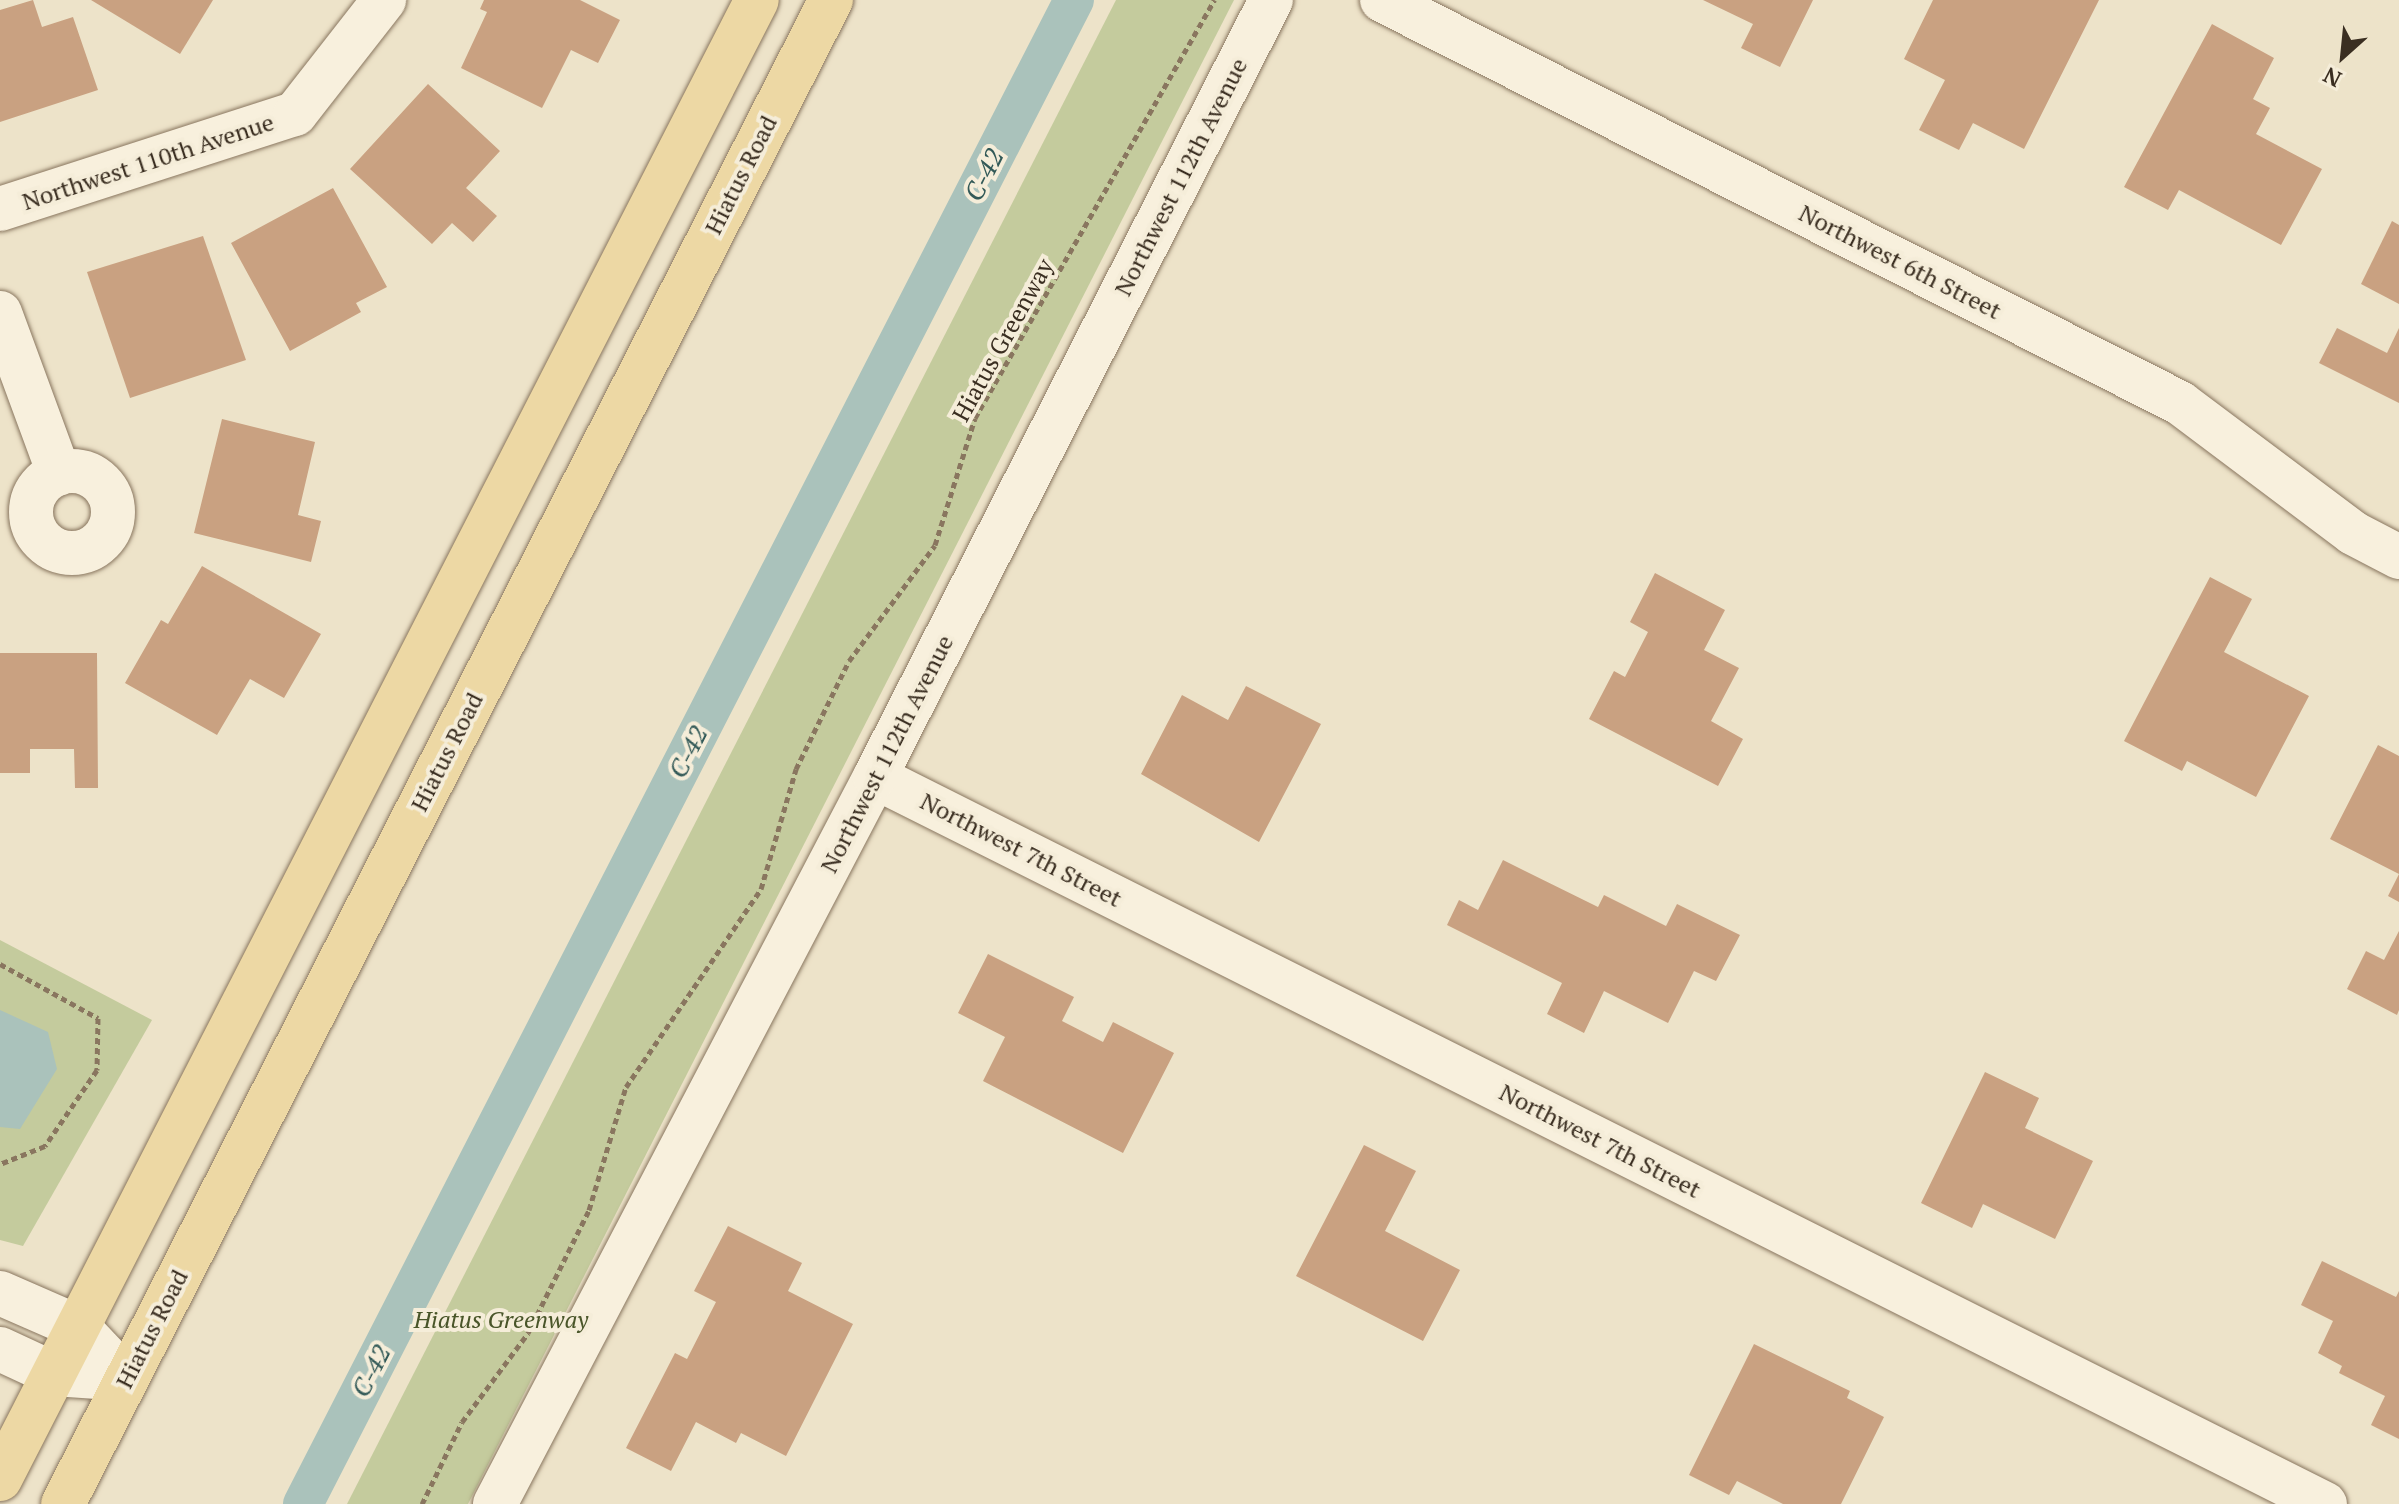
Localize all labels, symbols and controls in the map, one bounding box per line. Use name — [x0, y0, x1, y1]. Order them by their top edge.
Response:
north arrow — [2303, 16, 2383, 96]
street label: Northwest 112th Avenue — [1108, 53, 1254, 301]
text: N — [2318, 61, 2346, 95]
street label: Northwest 110th Avenue — [18, 108, 278, 216]
street label: Hiatus Road — [699, 111, 783, 239]
water label: C-42 — [958, 144, 1010, 206]
street label: Northwest 6th Street — [1794, 199, 2006, 325]
street label: Hiatus Greenway — [946, 254, 1060, 426]
street label: Northwest 112th Avenue — [814, 630, 960, 878]
street label: Hiatus Road — [405, 688, 489, 816]
water label: C-42 — [662, 721, 714, 783]
street label: Northwest 7th Street — [916, 787, 1126, 913]
street label: Northwest 7th Street — [1495, 1078, 1705, 1204]
street label: Hiatus Road — [110, 1265, 194, 1393]
park label: Hiatus Greenway — [414, 1306, 588, 1334]
water label: C-42 — [345, 1340, 397, 1402]

